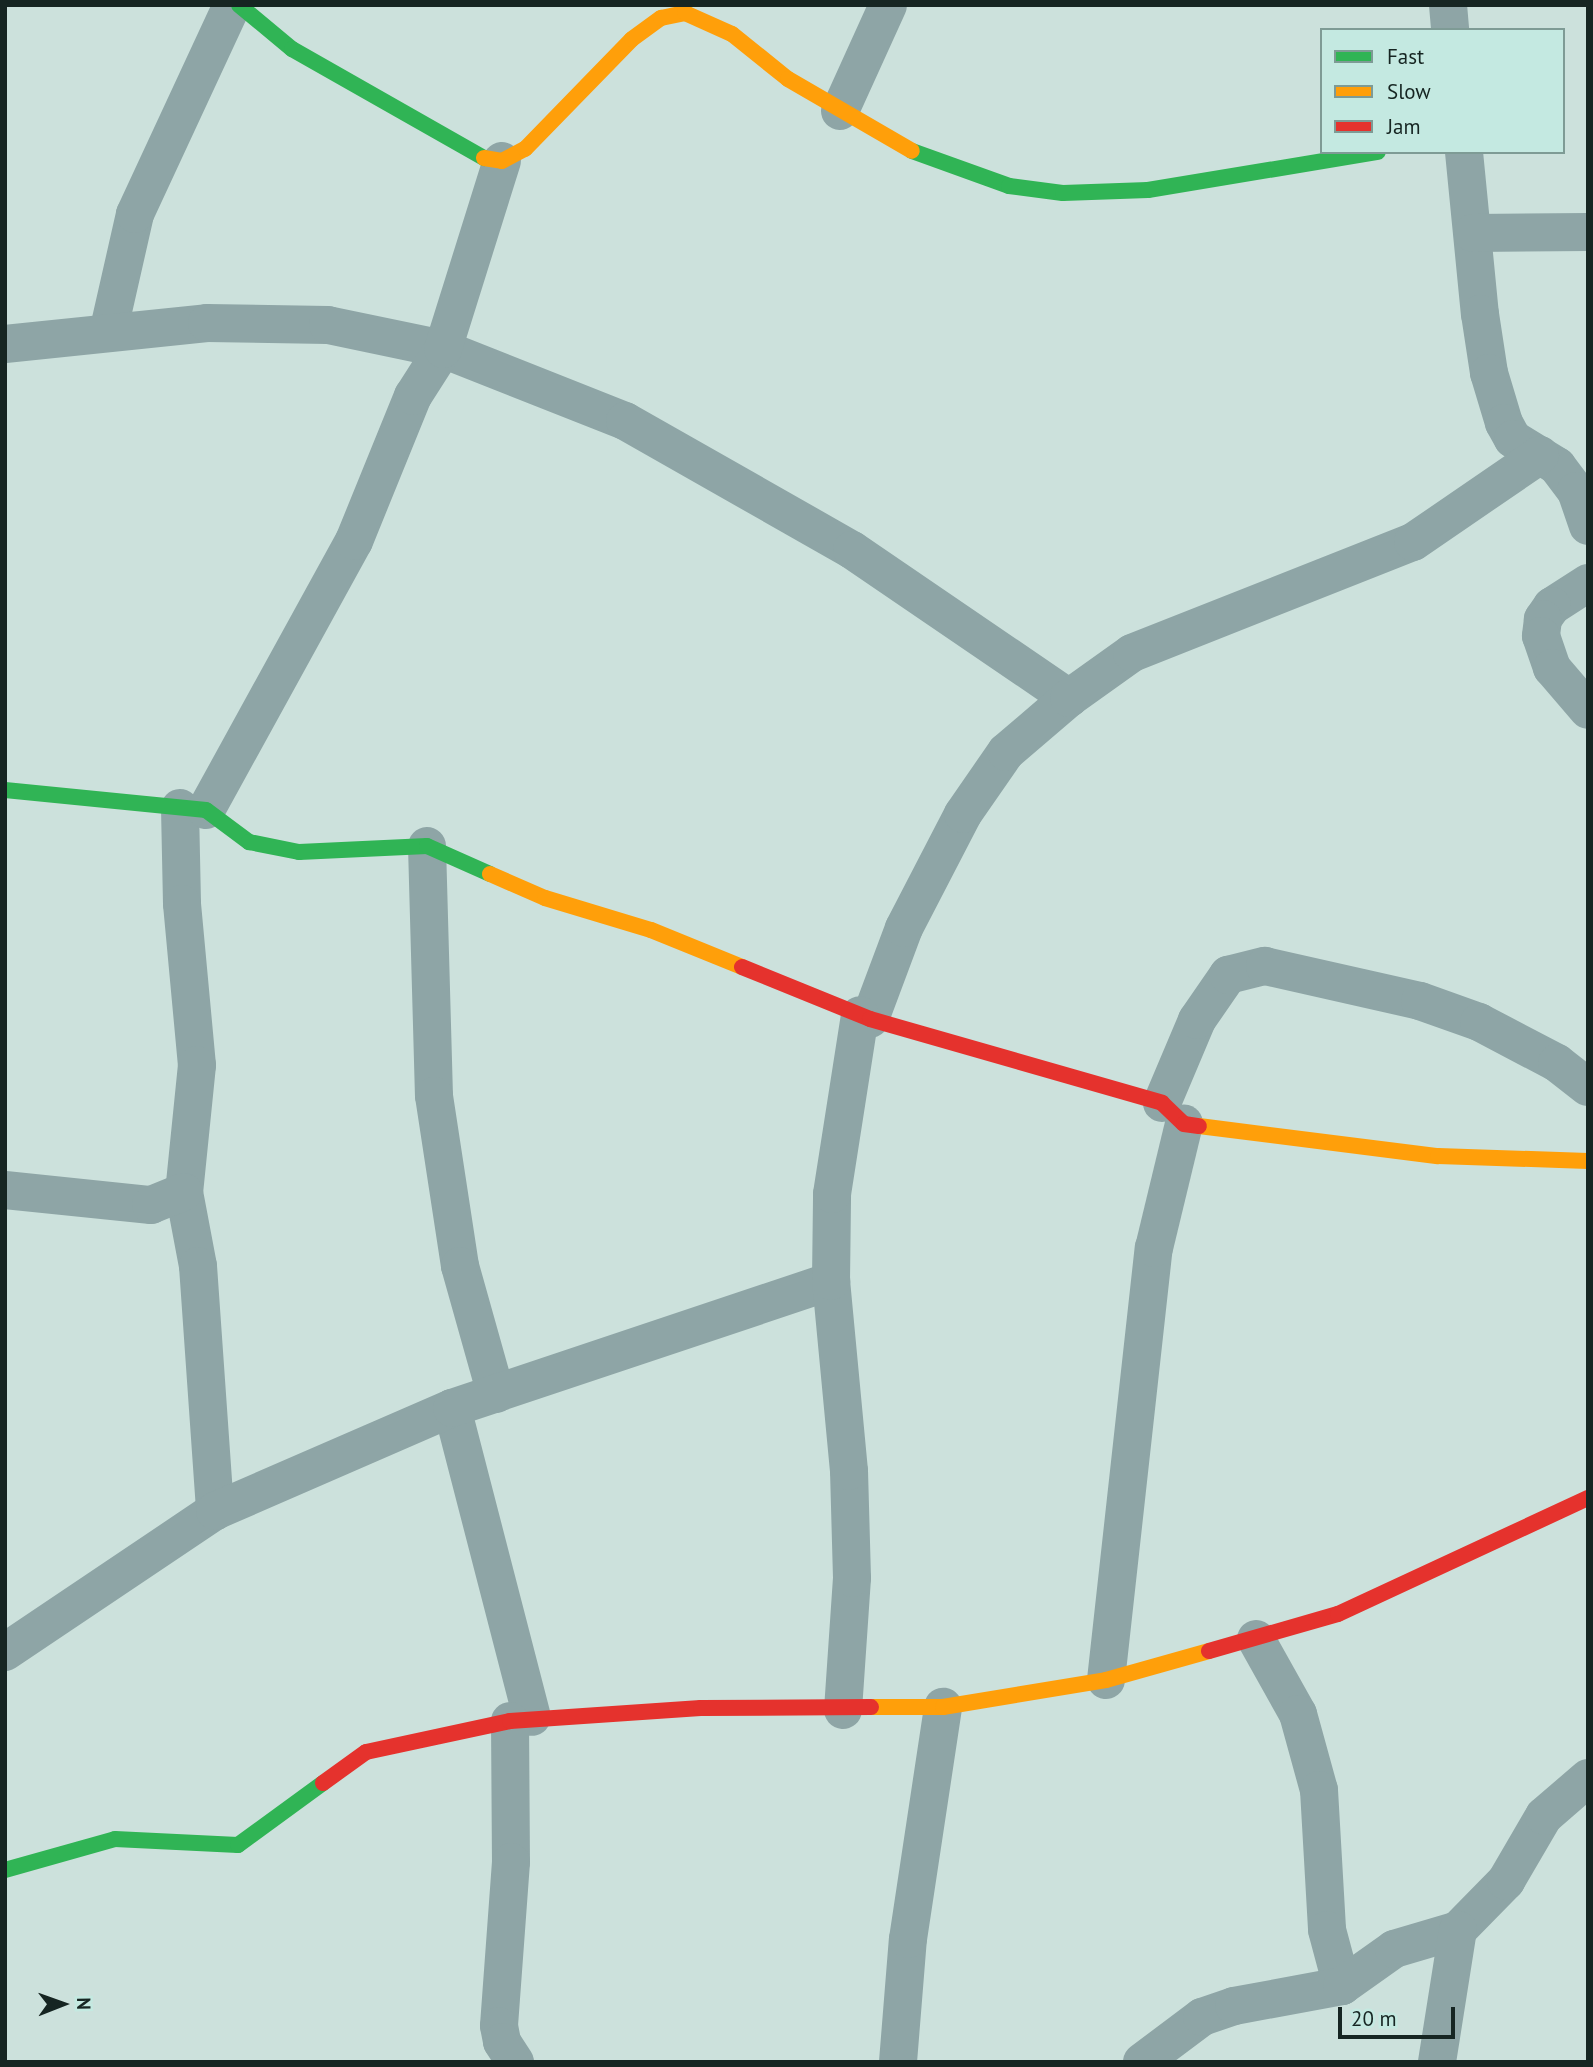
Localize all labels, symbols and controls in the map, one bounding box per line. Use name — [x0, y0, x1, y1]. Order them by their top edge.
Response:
legend — [1320, 28, 1565, 154]
text: Fast — [1387, 43, 1424, 70]
text: Slow — [1387, 78, 1431, 105]
text: Jam — [1387, 113, 1421, 140]
north arrow — [28, 1969, 98, 2039]
scale bar — [1341, 1994, 1458, 2038]
text: N — [72, 1997, 96, 2010]
text: 20 m — [1351, 2005, 1397, 2032]

